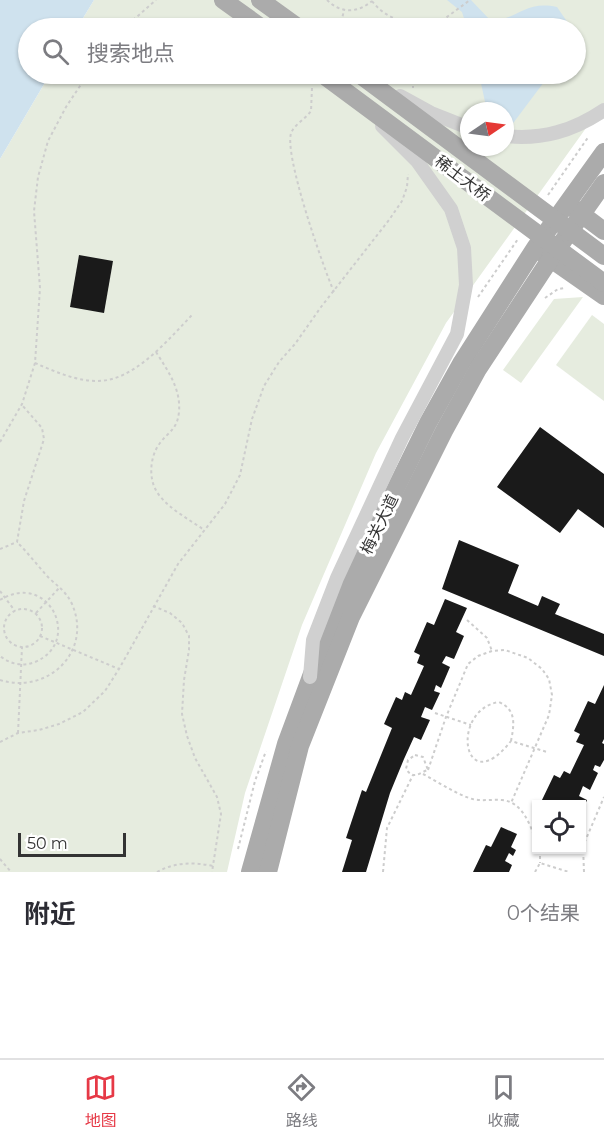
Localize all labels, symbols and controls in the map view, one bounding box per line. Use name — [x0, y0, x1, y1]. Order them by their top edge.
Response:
search box — [18, 18, 586, 84]
icon: search — [39, 35, 72, 68]
text: 搜索地点 — [87, 40, 175, 67]
north arrow — [460, 102, 514, 156]
street label: 稀土大桥 — [431, 152, 494, 205]
street label: 梅关大道 — [357, 491, 402, 557]
map controls — [532, 800, 586, 854]
button: locate — [532, 800, 586, 854]
scale bar — [18, 830, 126, 858]
text: 50 m — [27, 834, 68, 853]
text: 附近 — [24, 898, 76, 930]
text: 0个结果 — [507, 901, 580, 925]
tab: 地图 — [84, 1071, 117, 1131]
tab: 路线 — [285, 1071, 318, 1131]
tab: 收藏 — [487, 1071, 520, 1131]

